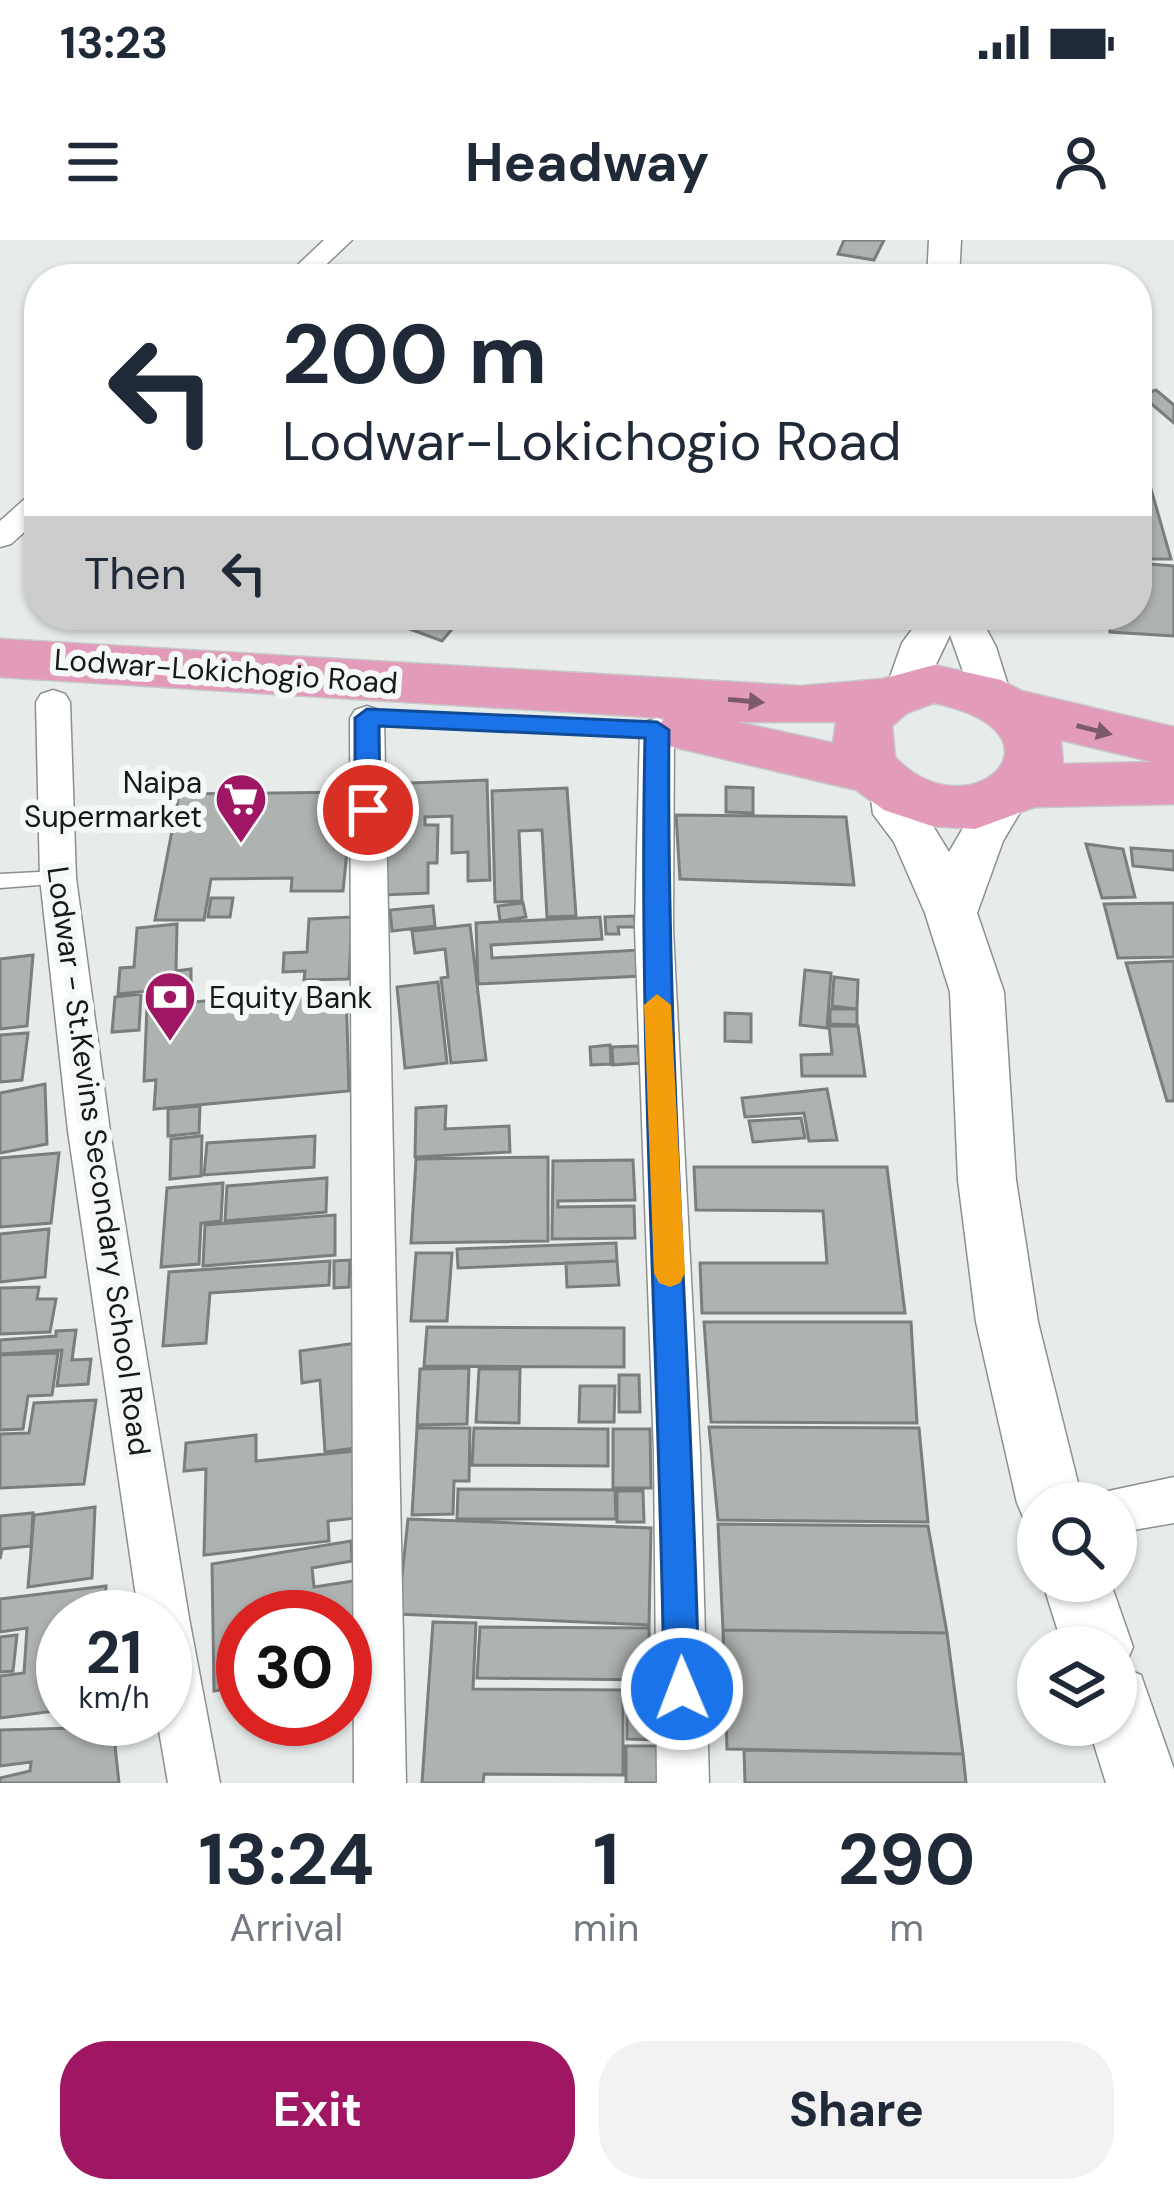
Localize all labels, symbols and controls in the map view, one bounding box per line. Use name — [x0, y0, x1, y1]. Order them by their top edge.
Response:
text: 13:23 — [60, 13, 168, 72]
text: Headway — [465, 127, 709, 198]
icon: menu — [60, 129, 126, 195]
icon: person — [1048, 129, 1114, 195]
text: 200 m — [282, 300, 547, 409]
icon: left — [84, 312, 240, 468]
text: Lodwar-Lokichogio Road — [282, 406, 902, 477]
icon: left — [211, 540, 277, 606]
text: Then — [84, 544, 187, 603]
street label: Lodwar-Lokichogio Road — [53, 640, 399, 702]
one-way arrow — [728, 691, 765, 710]
one-way arrow — [1075, 721, 1112, 740]
pin — [317, 759, 419, 861]
place label: Naipa Supermarket — [24, 763, 202, 836]
supermarket icon: Naipa Supermarket — [213, 771, 269, 845]
icon: arrive — [335, 777, 401, 843]
street label: Lodwar - St.Kevins Secondary School Road — [38, 864, 160, 1458]
bank icon: Equity Bank — [142, 969, 198, 1043]
place label: Equity Bank — [209, 978, 372, 1017]
map controls — [1017, 1482, 1137, 1746]
button: search — [1017, 1482, 1137, 1602]
speed limit sign: 30 — [216, 1590, 372, 1746]
text: 21 — [86, 1613, 142, 1692]
position arrow — [619, 1626, 745, 1752]
button: layers — [1017, 1626, 1137, 1746]
text: km/h — [79, 1678, 149, 1717]
text: 13:24 — [199, 1813, 374, 1906]
text: 1 — [593, 1813, 619, 1906]
text: 290 — [838, 1813, 975, 1906]
text: Arrival — [230, 1902, 343, 1953]
text: min — [573, 1902, 639, 1953]
text: m — [889, 1902, 924, 1953]
button: Exit — [60, 2041, 575, 2179]
button: Share — [599, 2041, 1114, 2179]

